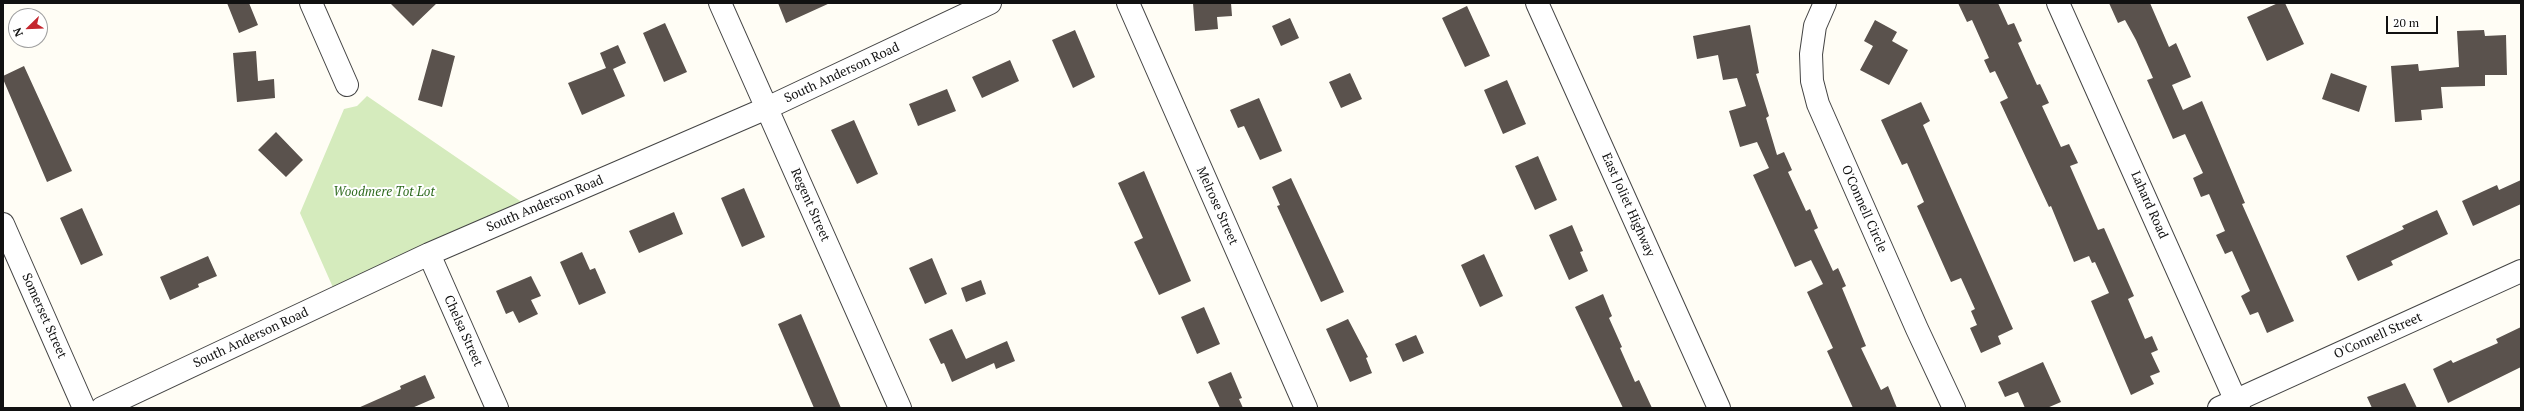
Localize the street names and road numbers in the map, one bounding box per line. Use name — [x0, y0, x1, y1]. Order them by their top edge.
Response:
street label: South Anderson Road — [782, 39, 902, 107]
street label: East Joliet Highway — [1598, 151, 1658, 259]
street label: O'Connell Circle — [1838, 163, 1890, 255]
street label: Melrose Street — [1193, 164, 1241, 248]
street label: Regent Street — [787, 166, 833, 244]
street label: Lahard Road — [2127, 169, 2171, 241]
street label: South Anderson Road — [484, 172, 606, 236]
street label: Somerset Street — [18, 271, 70, 361]
street label: Chelsa Street — [440, 293, 486, 369]
street label: South Anderson Road — [191, 304, 311, 372]
street label: O'Connell Street — [2332, 310, 2424, 362]

